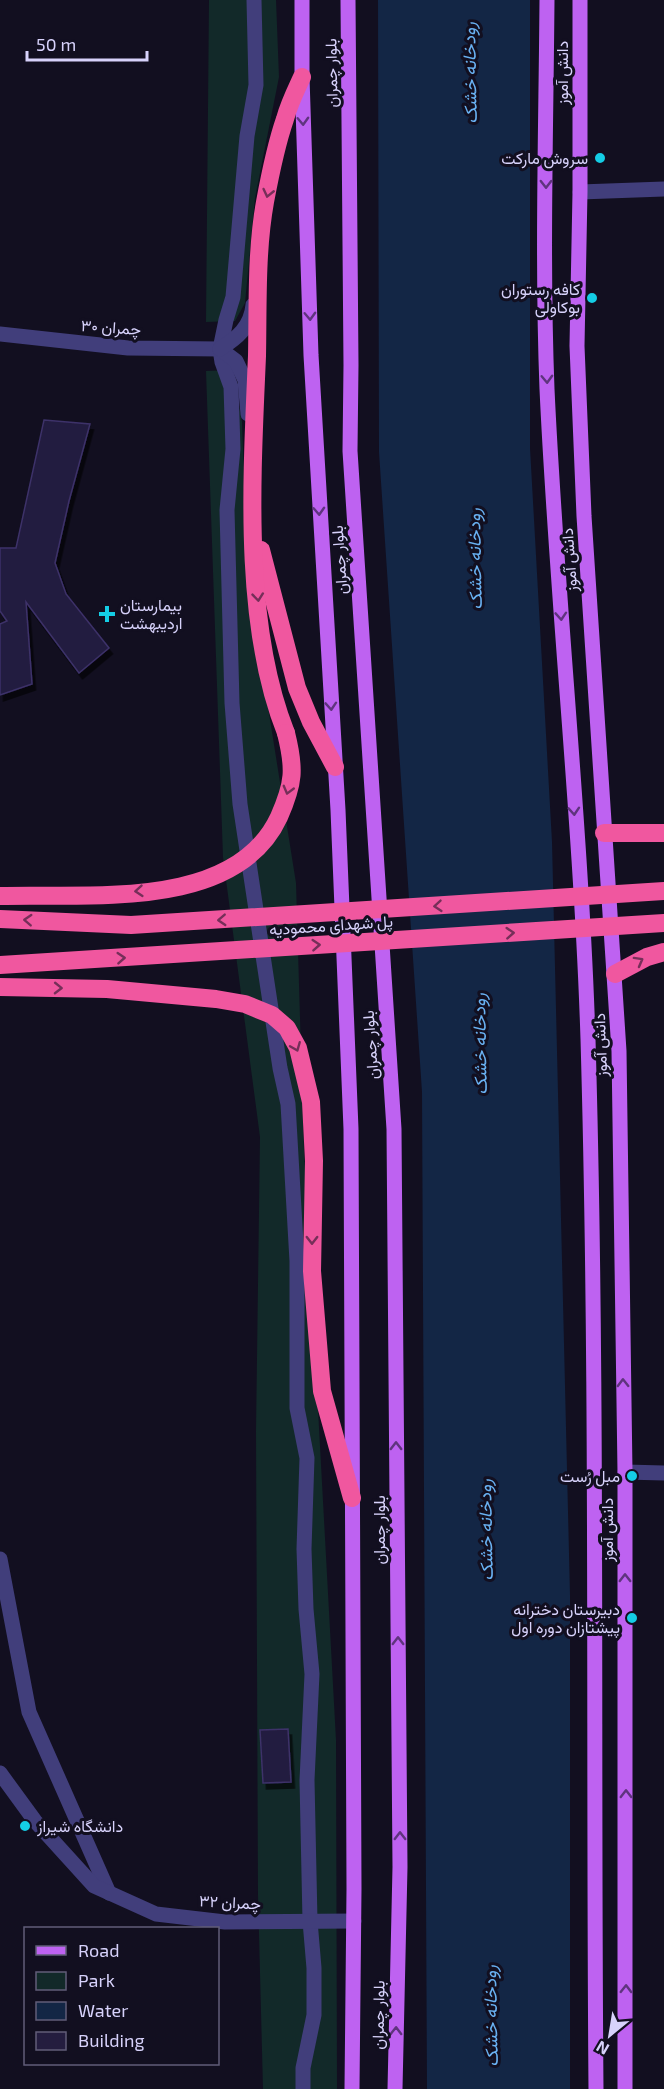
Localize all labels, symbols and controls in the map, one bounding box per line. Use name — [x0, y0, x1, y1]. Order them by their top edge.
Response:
water label: رودخانه خشک — [457, 22, 482, 124]
scale bar — [27, 24, 147, 62]
text: 50 m — [36, 33, 76, 55]
street label: بلوار چمران — [320, 38, 344, 108]
street label: دانش آموز — [552, 41, 573, 106]
one-way arrow — [297, 117, 310, 126]
place label: سروش مارکت — [501, 148, 588, 169]
marker: سروش مارکت — [593, 151, 607, 165]
one-way arrow — [540, 180, 552, 189]
one-way arrow — [262, 187, 275, 197]
place label: کافه رستوران بوکاولی — [501, 279, 580, 318]
marker: کافه رستوران بوکاولی — [585, 291, 599, 305]
one-way arrow — [303, 312, 316, 321]
street label: ۳۰ چمران — [80, 315, 142, 341]
one-way arrow — [541, 375, 553, 384]
one-way arrow — [313, 507, 326, 516]
water label: رودخانه خشک — [462, 508, 487, 610]
street label: بلوار چمران — [327, 525, 353, 595]
street label: دانش آموز — [557, 527, 582, 594]
one-way arrow — [251, 592, 263, 601]
place label: بیمارستان اردیبهشت — [120, 595, 182, 634]
marker: بیمارستان اردیبهشت — [98, 605, 116, 623]
one-way arrow — [554, 612, 567, 621]
one-way arrow — [325, 701, 338, 710]
one-way arrow — [283, 785, 296, 795]
one-way arrow — [567, 806, 580, 815]
one-way arrow — [135, 884, 144, 897]
one-way arrow — [433, 899, 443, 912]
street label: پل شهدای محمودیه — [268, 911, 394, 941]
one-way arrow — [218, 913, 227, 926]
one-way arrow — [23, 914, 32, 927]
one-way arrow — [506, 927, 515, 940]
one-way arrow — [311, 939, 320, 952]
one-way arrow — [117, 951, 126, 964]
one-way arrow — [632, 957, 643, 968]
one-way arrow — [54, 982, 63, 994]
water label: رودخانه خشک — [467, 993, 492, 1095]
street label: بلوار چمران — [358, 1010, 384, 1080]
street label: دانش آموز — [589, 1013, 612, 1078]
one-way arrow — [289, 1041, 301, 1052]
one-way arrow — [306, 1236, 318, 1245]
one-way arrow — [617, 1378, 630, 1387]
one-way arrow — [390, 1441, 403, 1450]
place label: مبل رُست — [560, 1466, 620, 1487]
marker: مبل رُست — [625, 1469, 639, 1483]
water label: رودخانه خشک — [473, 1479, 498, 1581]
street label: بلوار چمران — [369, 1495, 391, 1565]
street label: دانش آموز — [597, 1498, 618, 1563]
one-way arrow — [619, 1573, 631, 1582]
place label: دبیرستان دخترانه پیشتازان دوره اول — [511, 1599, 620, 1639]
marker: دبیرستان دخترانه پیشتازان دوره اول — [625, 1611, 639, 1625]
one-way arrow — [392, 1636, 404, 1645]
one-way arrow — [620, 1789, 632, 1798]
place label: دانشگاه شیراز — [36, 1816, 123, 1837]
marker: دانشگاه شیراز — [18, 1819, 32, 1833]
one-way arrow — [393, 1831, 406, 1840]
street label: ۳۲ چمران — [198, 1890, 262, 1916]
legend — [24, 1927, 219, 2065]
text: Road — [78, 1939, 119, 1961]
water label: رودخانه خشک — [478, 1965, 503, 2067]
text: Park — [78, 1969, 115, 1991]
street label: بلوار چمران — [367, 1980, 391, 2050]
one-way arrow — [620, 1984, 632, 1993]
text: Water — [78, 1999, 128, 2021]
north arrow — [580, 2005, 640, 2065]
one-way arrow — [390, 2026, 402, 2035]
text: Building — [78, 2029, 145, 2051]
text: N — [592, 2037, 612, 2060]

